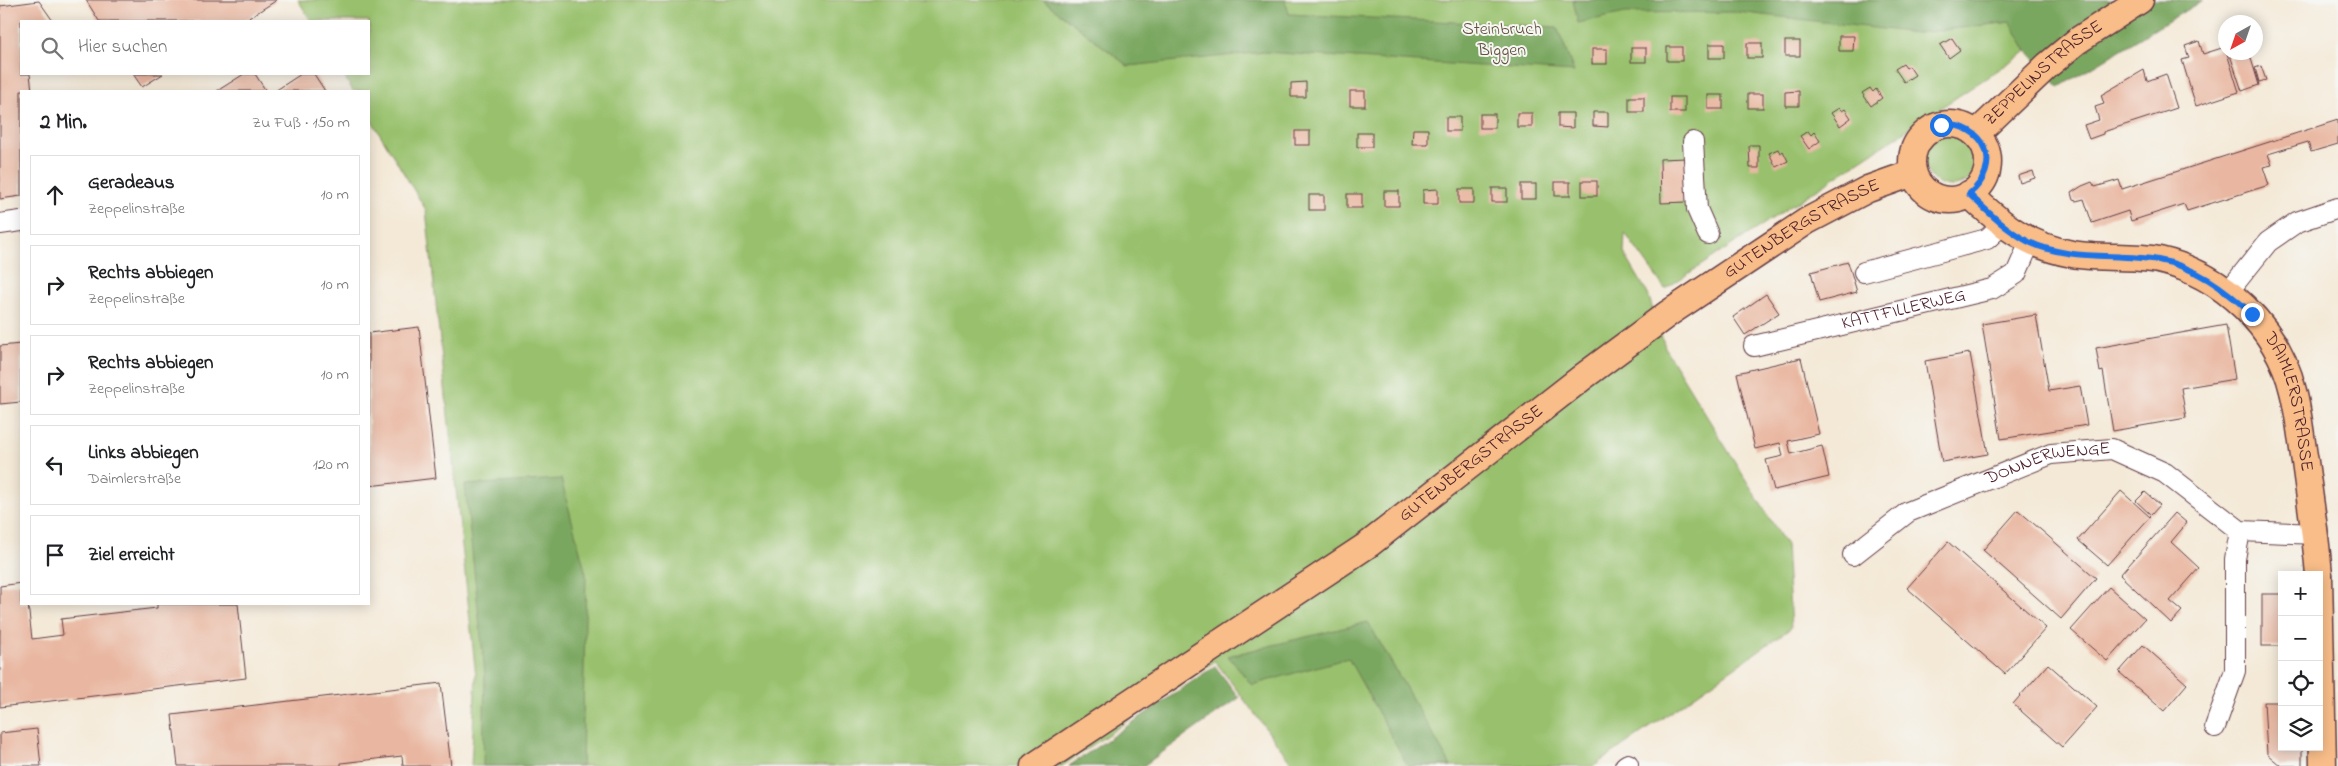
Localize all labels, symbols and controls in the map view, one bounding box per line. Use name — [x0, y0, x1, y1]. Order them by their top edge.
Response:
street label: ZEPPELINSTRASSE — [1978, 14, 2109, 133]
north arrow — [2218, 15, 2263, 60]
park label: Steinbruch Biggen — [1462, 17, 1542, 65]
search box — [20, 20, 370, 75]
icon: search — [38, 34, 66, 62]
text: Hier suchen — [78, 34, 167, 61]
text: 2 Min. — [40, 108, 87, 138]
text: Zu Fuß · 150 m — [252, 111, 350, 135]
route start — [1930, 114, 1953, 137]
text: Geradeaus — [88, 170, 175, 197]
street label: GUTENBERGSTRASSE — [1719, 173, 1883, 286]
icon: ahead — [41, 181, 69, 209]
text: 10 m — [321, 183, 349, 207]
text: Zeppelinstraße — [88, 197, 185, 221]
text: Rechts abbiegen — [88, 260, 213, 287]
icon: right — [41, 271, 69, 299]
text: 10 m — [321, 273, 349, 297]
street label: KATTFILLERWEG — [1839, 283, 1968, 338]
text: Zeppelinstraße — [88, 287, 185, 311]
route end — [2241, 303, 2264, 326]
street label: DAIMLERSTRASSE — [2256, 327, 2319, 473]
text: Rechts abbiegen — [88, 350, 213, 377]
icon: right — [41, 361, 69, 389]
text: 10 m — [321, 363, 349, 387]
text: Zeppelinstraße — [88, 377, 185, 401]
street label: GUTENBERGSTRASSE — [1394, 399, 1550, 529]
street label: DONNERWENGE — [1980, 436, 2112, 493]
text: Links abbiegen — [88, 440, 199, 467]
icon: left — [41, 451, 69, 479]
text: 120 m — [313, 453, 349, 477]
text: Daimlerstraße — [88, 467, 181, 491]
icon: arrive — [41, 541, 69, 569]
text: Ziel erreicht — [88, 542, 175, 569]
map controls — [2278, 571, 2323, 751]
button: + — [2278, 571, 2323, 616]
button: − — [2278, 616, 2323, 661]
button: locate — [2278, 661, 2323, 706]
button: layers — [2278, 706, 2323, 751]

